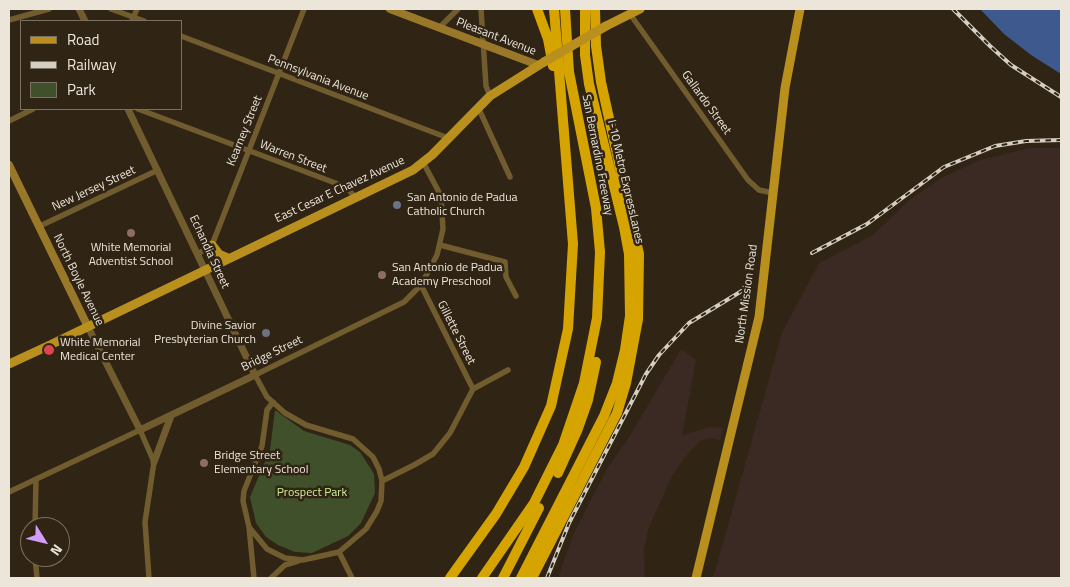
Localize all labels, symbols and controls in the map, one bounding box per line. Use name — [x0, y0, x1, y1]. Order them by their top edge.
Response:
street label: Pleasant Avenue — [454, 15, 538, 59]
legend — [20, 20, 182, 110]
text: Road — [67, 28, 99, 51]
street label: Pennsylvania Avenue — [265, 52, 371, 104]
text: Railway — [67, 53, 117, 76]
street label: Gallardo Street — [678, 68, 734, 138]
text: Park — [67, 78, 96, 101]
street label: San Bernardino Freeway — [578, 93, 616, 217]
street label: Kearney Street — [224, 94, 266, 168]
street label: I-10 Metro ExpressLanes — [604, 118, 646, 246]
street label: Warren Street — [257, 138, 329, 176]
street label: East Cesar E Chavez Avenue — [273, 154, 407, 226]
street label: New Jersey Street — [50, 163, 138, 215]
place label: San Antonio de Padua Catholic Church — [407, 191, 518, 219]
marker: San Antonio de Padua Catholic Church — [391, 199, 403, 211]
street label: Echandia Street — [186, 213, 232, 291]
marker: White Memorial Adventist School — [125, 227, 137, 239]
street label: North Boyle Avenue — [50, 232, 106, 328]
place label: White Memorial Adventist School — [89, 241, 173, 269]
street label: North Mission Road — [733, 244, 761, 344]
place label: San Antonio de Padua Academy Preschool — [392, 261, 503, 289]
marker: San Antonio de Padua Academy Preschool — [376, 269, 388, 281]
street label: Gillette Street — [434, 299, 478, 367]
place label: Divine Savior Presbyterian Church — [154, 319, 256, 347]
marker: Divine Savior Presbyterian Church — [260, 327, 272, 339]
street label: Bridge Street — [239, 333, 305, 375]
place label: White Memorial Medical Center — [60, 336, 141, 364]
marker: White Memorial Medical Center — [42, 343, 56, 357]
place label: Bridge Street Elementary School — [214, 449, 308, 477]
marker: Bridge Street Elementary School — [198, 457, 210, 469]
park label: Prospect Park — [277, 486, 347, 500]
north arrow — [20, 517, 70, 567]
text: N — [45, 540, 68, 561]

